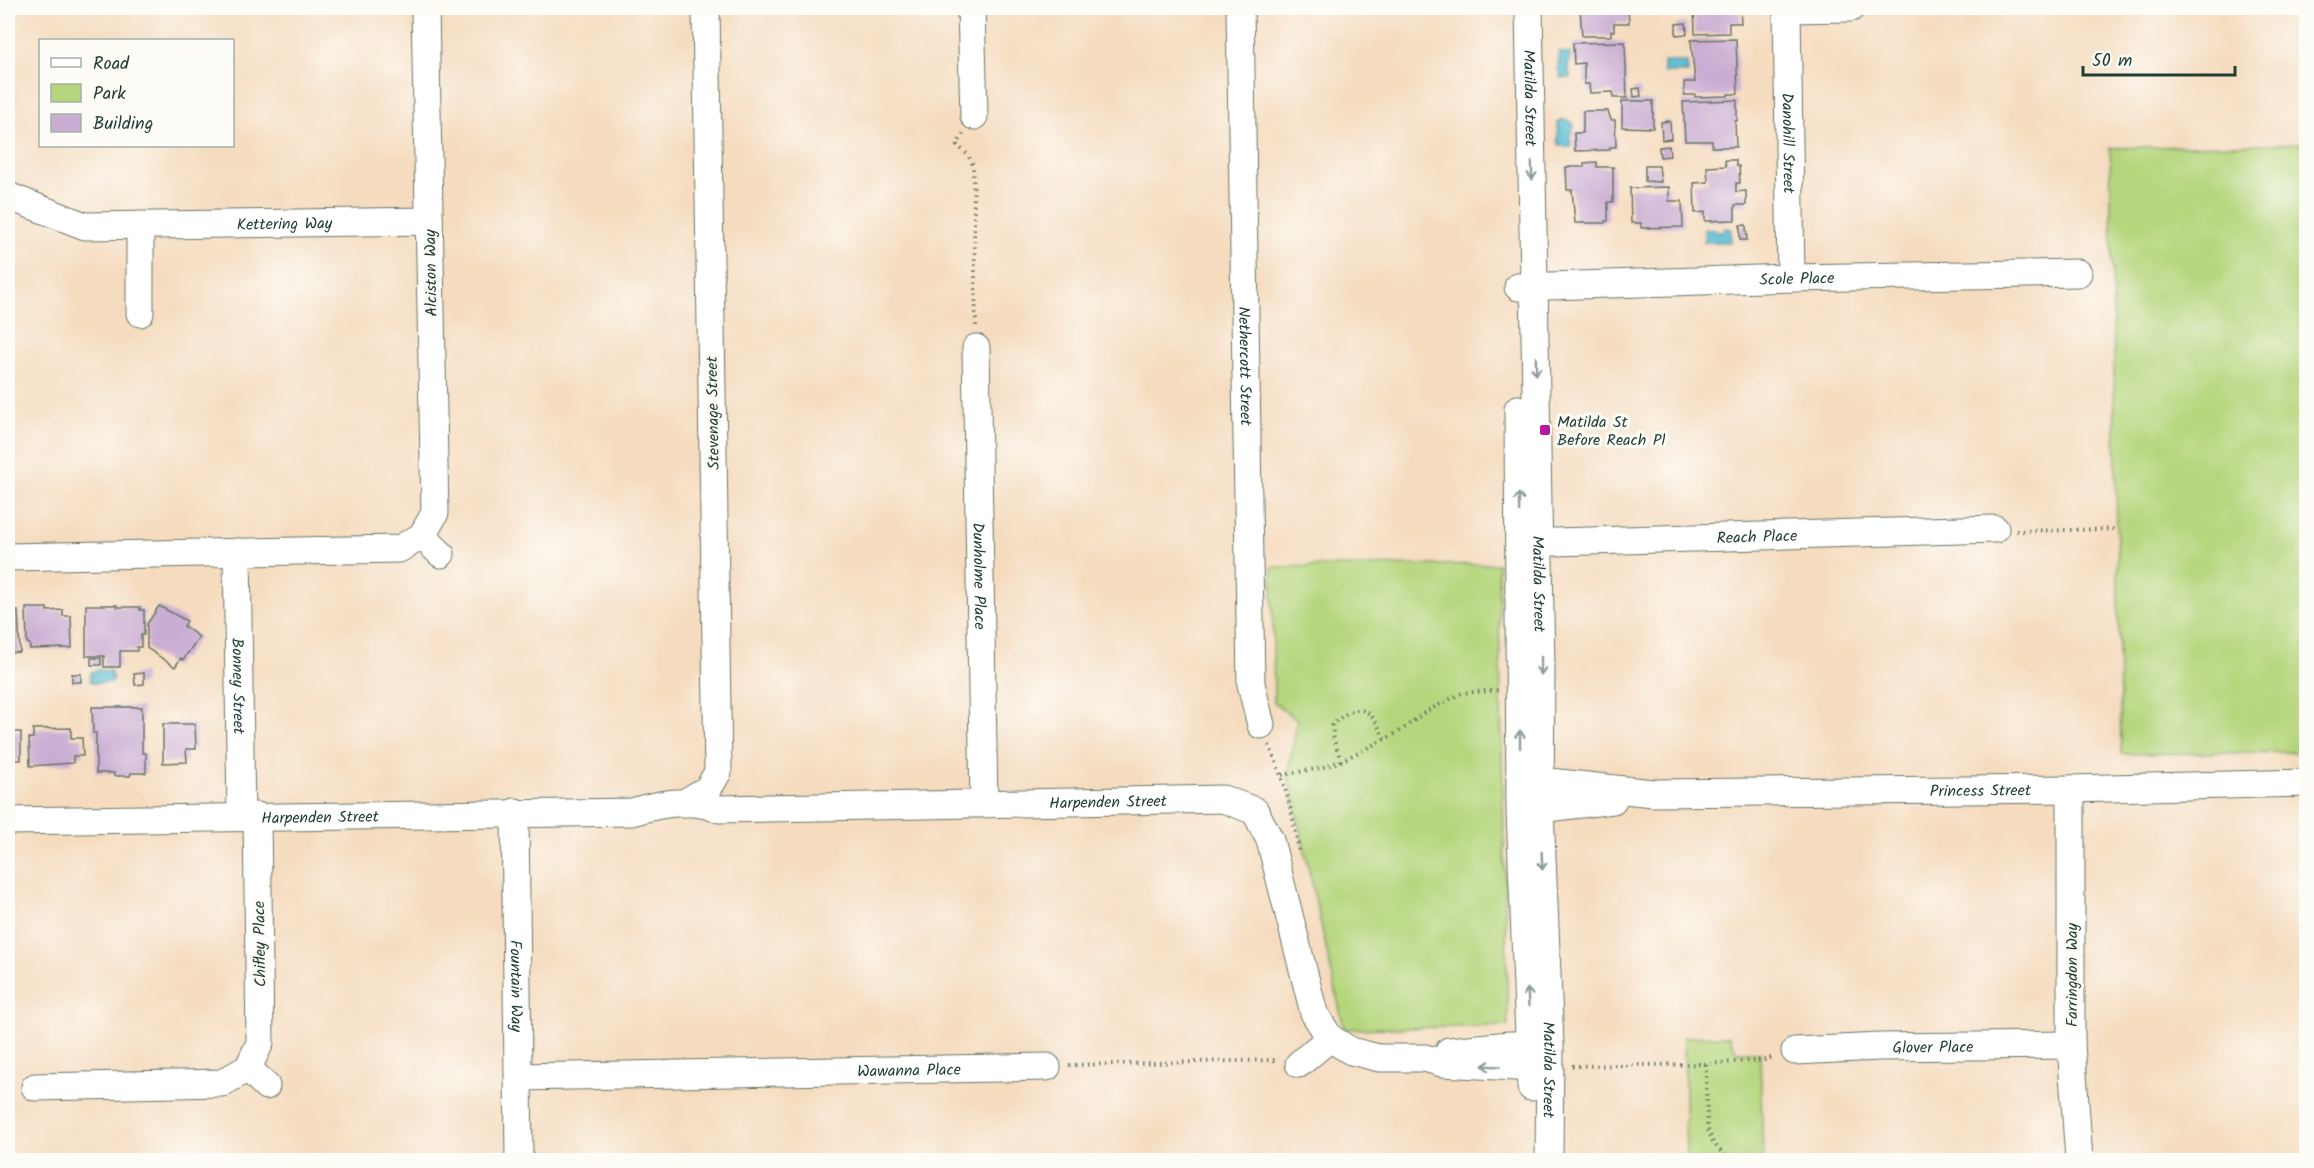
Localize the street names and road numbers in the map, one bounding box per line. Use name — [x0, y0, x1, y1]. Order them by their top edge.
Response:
street label: Matilda Street — [1516, 49, 1543, 147]
street label: Danohill Street — [1774, 92, 1801, 194]
street label: Kettering Way — [236, 211, 333, 238]
street label: Alciston Way — [418, 229, 445, 317]
street label: Scole Place — [1759, 266, 1835, 293]
street label: Nethercott Street — [1231, 306, 1258, 427]
street label: Stevenage Street — [700, 355, 727, 470]
street label: Dunholme Place — [965, 522, 992, 630]
street label: Reach Place — [1716, 524, 1798, 551]
street label: Matilda Street — [1525, 535, 1551, 633]
street label: Bonney Street — [224, 638, 251, 735]
street label: Princess Street — [1930, 778, 2032, 804]
street label: Harpenden Street — [1049, 789, 1168, 816]
street label: Harpenden Street — [261, 805, 380, 831]
street label: Chifley Place — [247, 901, 274, 987]
street label: Farringdon Way — [2060, 922, 2085, 1027]
street label: Fountain Way — [502, 940, 529, 1033]
street label: Matilda Street — [1535, 1021, 1561, 1119]
street label: Glover Place — [1892, 1035, 1974, 1061]
street label: Wawanna Place — [857, 1058, 961, 1085]

